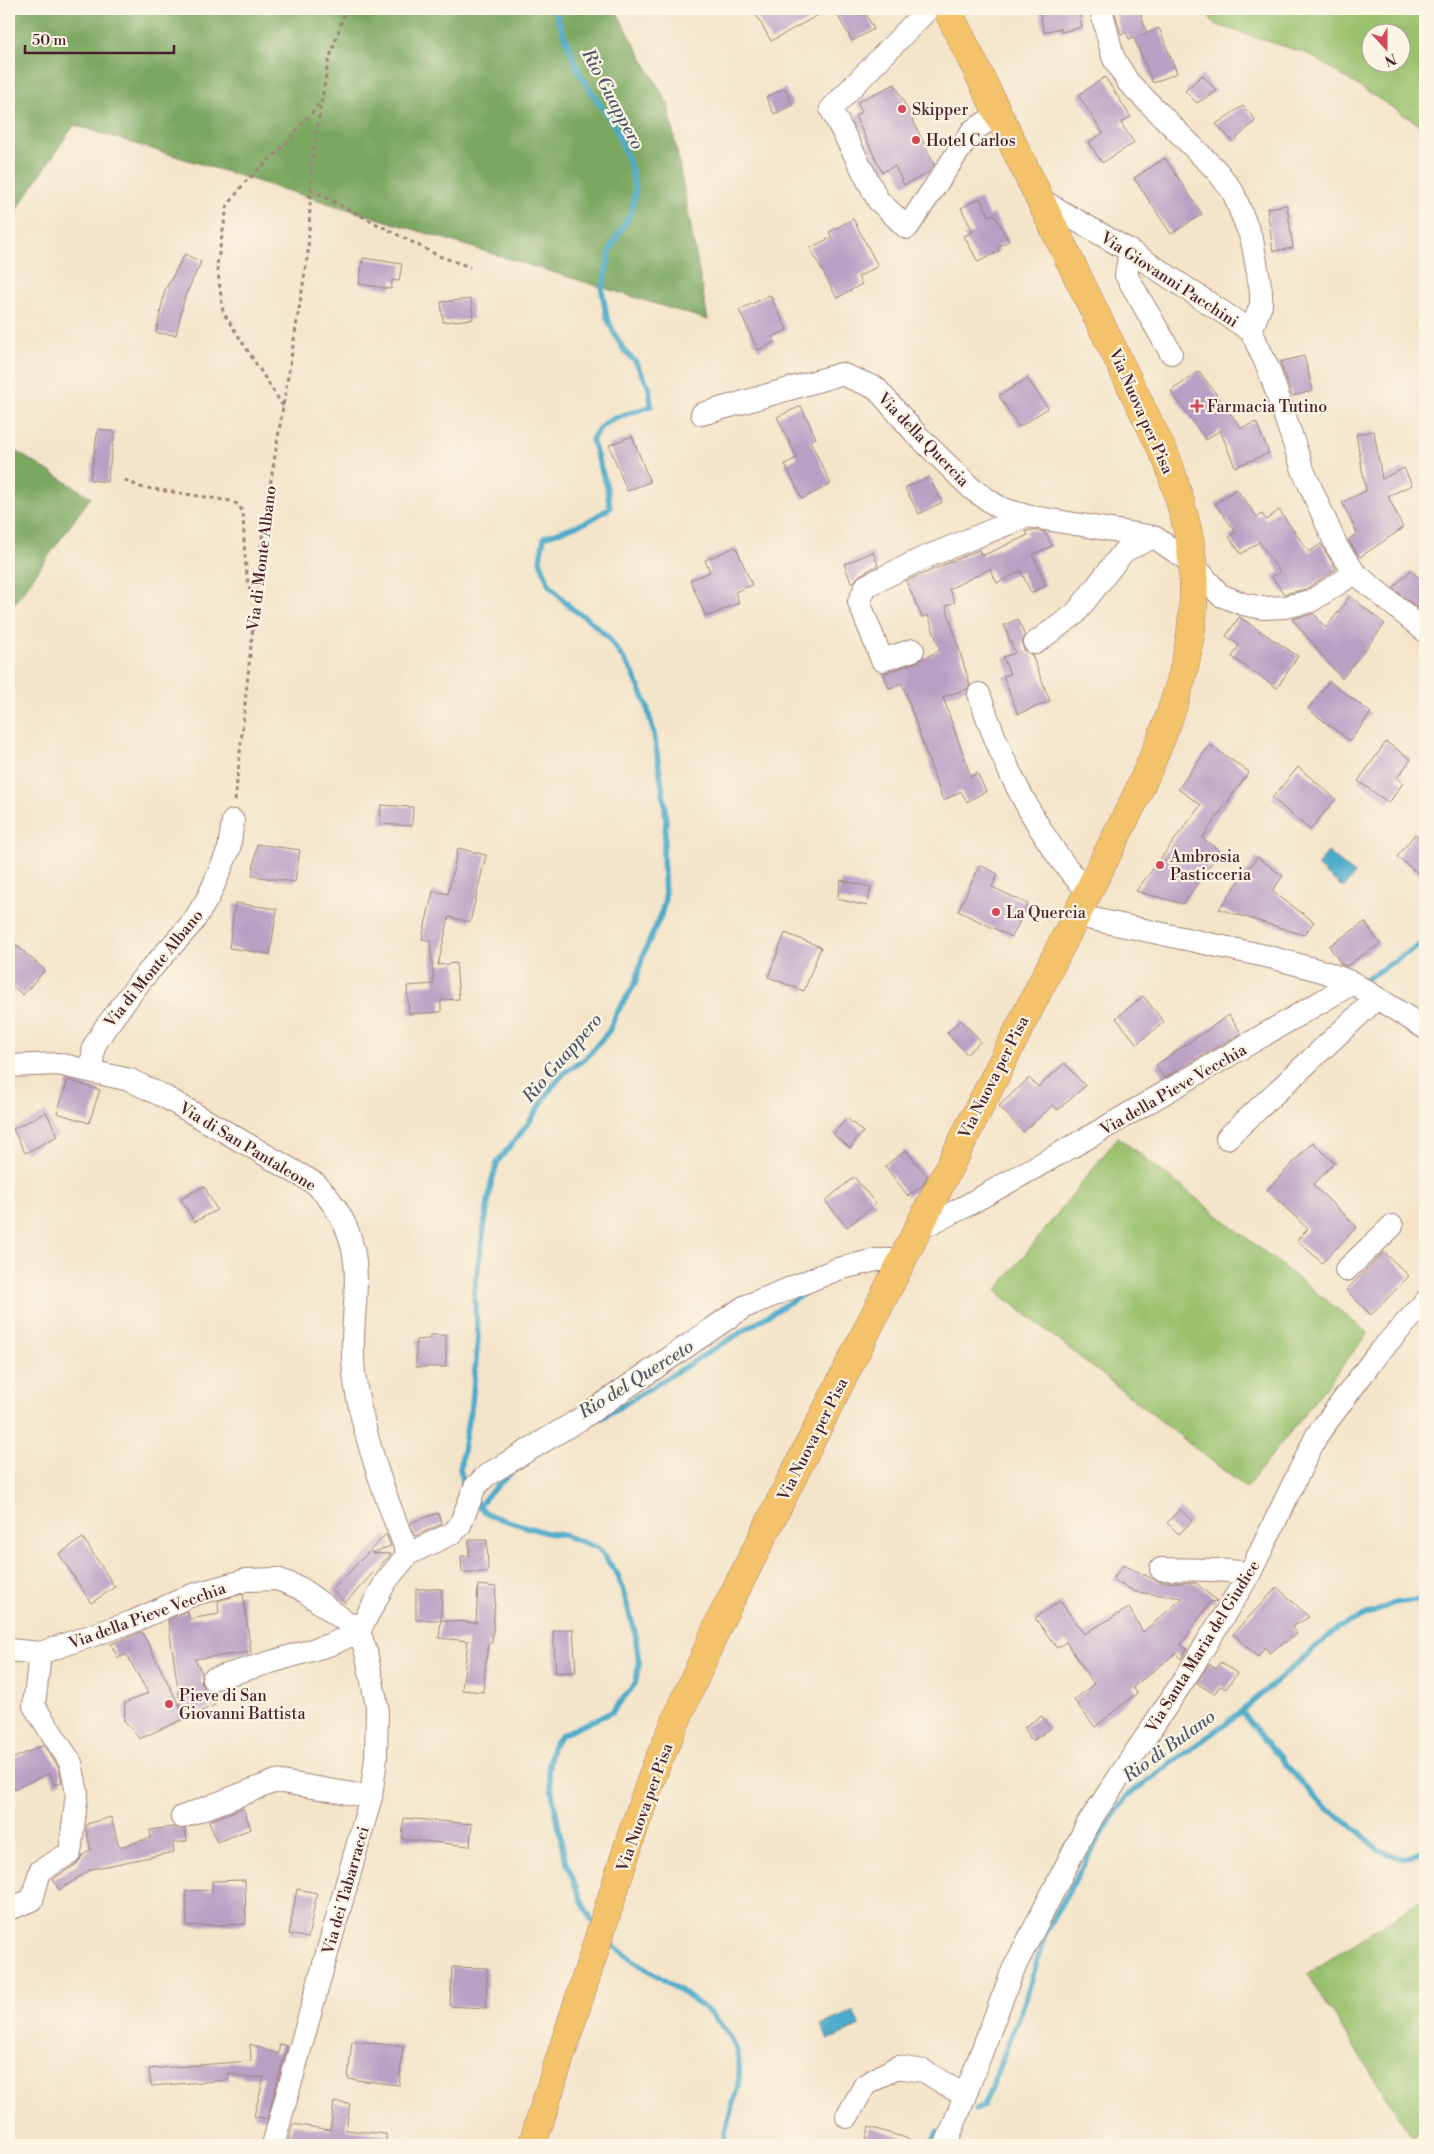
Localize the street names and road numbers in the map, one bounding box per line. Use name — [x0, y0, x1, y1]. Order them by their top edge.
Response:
street label: Via Giovanni Pacchini — [1096, 227, 1242, 332]
street label: Via Nuova per Pisa — [1104, 345, 1178, 478]
street label: Via della Quercia — [873, 388, 974, 492]
street label: Via di Monte Albano — [243, 484, 281, 633]
street label: Via di Monte Albano — [99, 906, 207, 1032]
street label: Via Nuova per Pisa — [954, 1012, 1034, 1143]
street label: Via della Pieve Vecchia — [1096, 1039, 1251, 1140]
street label: Via di San Pantaleone — [175, 1098, 320, 1196]
street label: Via Nuova per Pisa — [773, 1374, 853, 1505]
street label: Via Santa Maria del Giudice — [1141, 1557, 1264, 1737]
street label: Via della Pieve Vecchia — [65, 1578, 229, 1654]
street label: Via Nuova per Pisa — [612, 1740, 678, 1875]
street label: Via dei Tabarracci — [318, 1824, 374, 1958]

